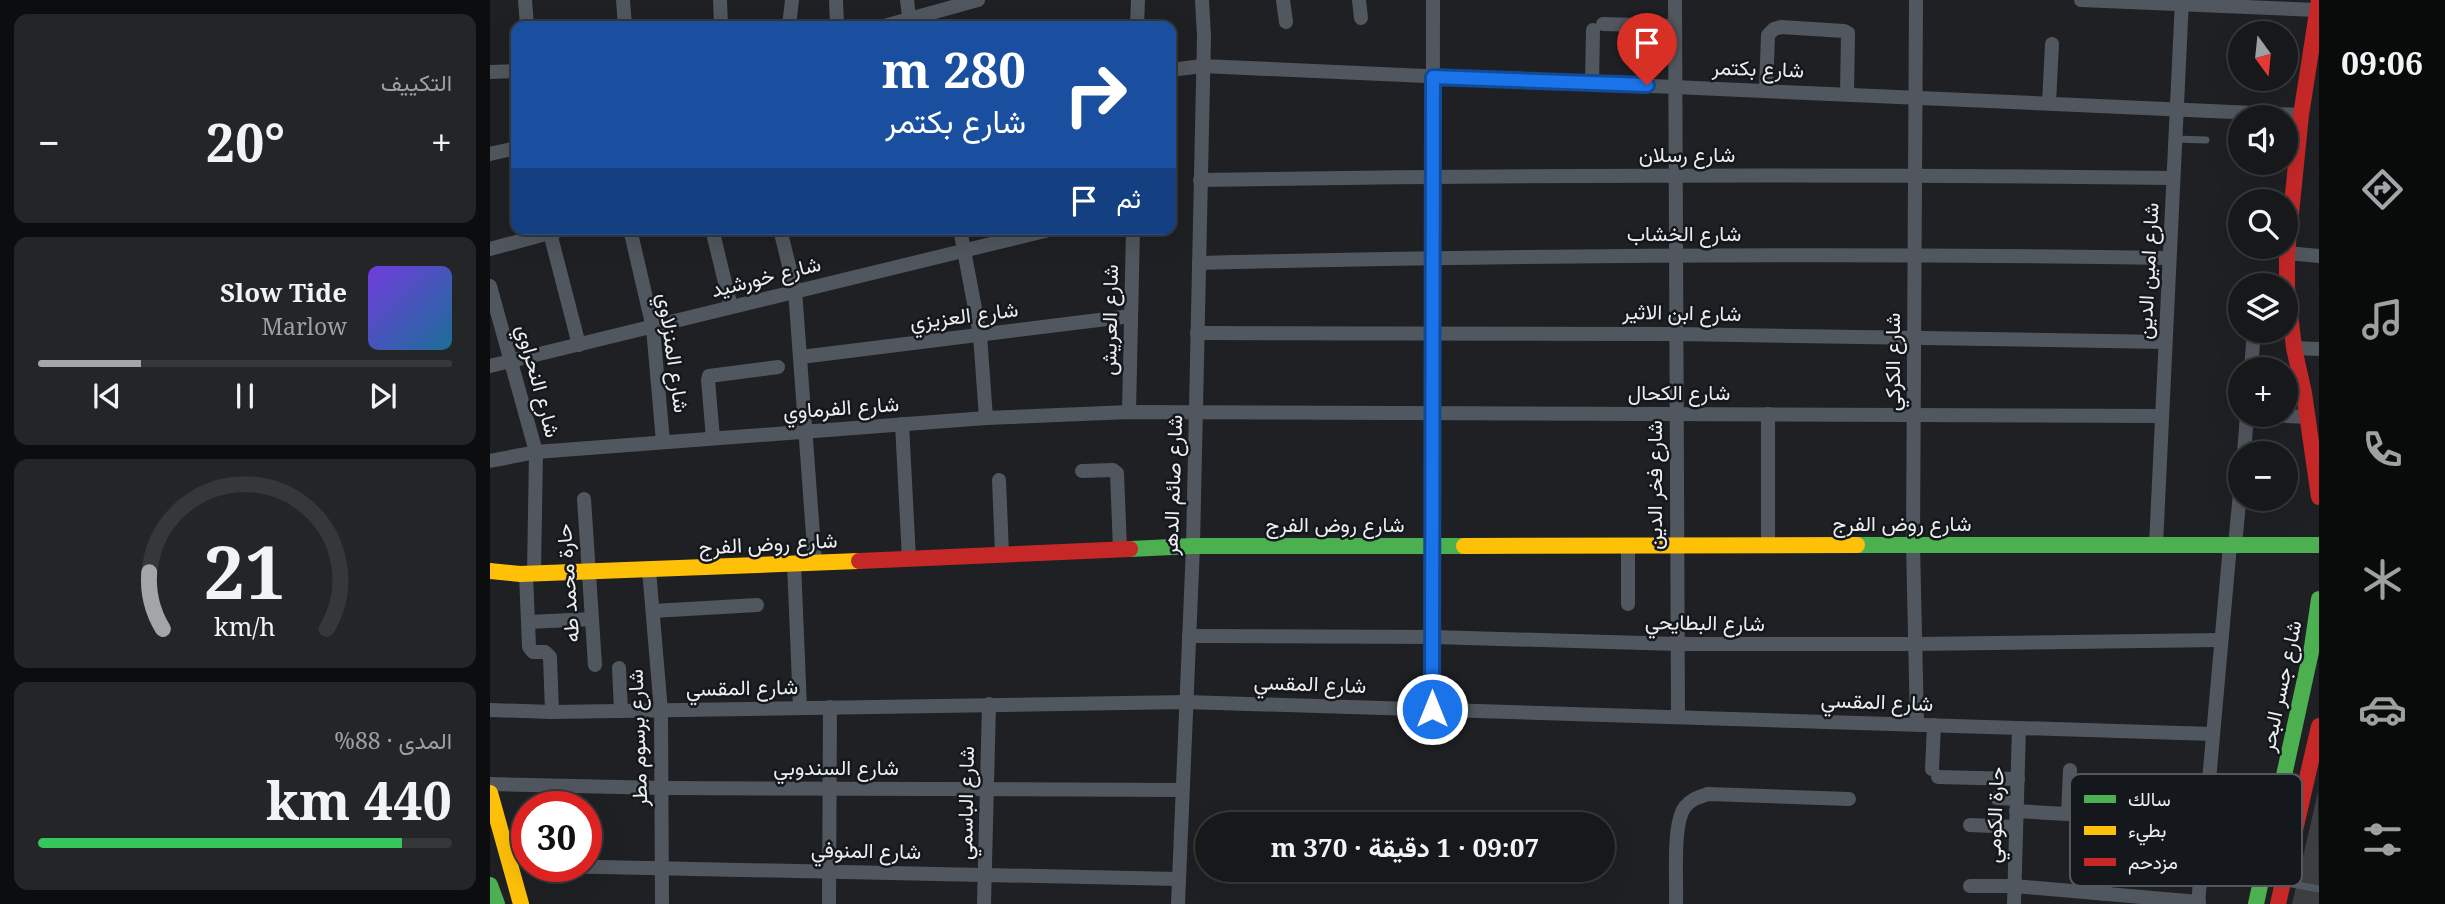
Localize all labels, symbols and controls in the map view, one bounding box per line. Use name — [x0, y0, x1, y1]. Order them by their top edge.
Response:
pin — [1617, 13, 1677, 85]
north arrow — [2228, 21, 2298, 91]
map controls — [2228, 21, 2298, 511]
icon: arrive — [1628, 24, 1666, 62]
text: 280 m — [882, 36, 1026, 102]
text: 09:06 — [2341, 41, 2423, 84]
icon: right — [1050, 49, 1141, 140]
street label: شارع بكتمر — [1710, 52, 1805, 85]
text: التكييف — [381, 66, 452, 98]
text: شارع بكتمر — [885, 99, 1026, 142]
button: sound — [2228, 105, 2298, 175]
text: 20° — [206, 106, 285, 177]
text: − — [38, 116, 60, 168]
text: + — [431, 116, 452, 168]
street label: شارع رسلان — [1639, 140, 1735, 169]
icon: directions — [2358, 165, 2407, 214]
text: ثم — [1117, 180, 1141, 216]
icon: arrive — [1065, 182, 1103, 220]
button: search — [2228, 189, 2298, 259]
street label: شارع امين الدين — [2129, 202, 2166, 340]
street label: شارع الخشاب — [1627, 219, 1741, 248]
street label: شارع خورشيد — [708, 249, 824, 304]
street label: شارع العريش — [1094, 264, 1125, 376]
button: layers — [2228, 273, 2298, 343]
text: Slow Tide — [220, 274, 347, 310]
street label: شارع المنزلاوي — [648, 291, 696, 415]
street label: شارع العزيزي — [908, 294, 1020, 340]
icon: music — [2358, 295, 2407, 344]
street label: شارع ابن الاثير — [1621, 297, 1742, 328]
text: Marlow — [261, 310, 347, 342]
street label: شارع الكركي — [1878, 313, 1910, 411]
street label: شارع النحراوي — [507, 321, 567, 441]
button: + — [2228, 357, 2298, 427]
icon: previous — [88, 377, 126, 415]
icon: pause — [226, 377, 264, 415]
icon: next — [364, 377, 402, 415]
street label: شارع الكحال — [1628, 378, 1730, 407]
street label: شارع الفرماوي — [782, 389, 900, 429]
street label: شارع صائم الدهر — [1156, 414, 1189, 557]
street label: شارع فخر الدين — [1640, 420, 1669, 550]
icon: phone — [2358, 425, 2407, 474]
button: − — [2228, 441, 2298, 511]
street label: شارع روض الفرج — [1832, 509, 1972, 538]
street label: شارع روض الفرج — [1265, 510, 1405, 539]
text: 21 — [204, 522, 286, 621]
street label: حارة محمد طه — [549, 523, 585, 643]
street label: شارع روض الفرج — [698, 525, 838, 562]
icon: climate — [2358, 555, 2407, 604]
street label: شارع البطايحي — [1645, 607, 1765, 641]
text: km/h — [214, 609, 276, 643]
street label: شارع جسر البحر — [2252, 617, 2309, 755]
street label: شارع المقسي — [1253, 667, 1367, 703]
street label: شارع برسوم مطر — [621, 669, 654, 808]
street label: شارع المقسي — [686, 672, 799, 706]
position arrow — [1395, 672, 1469, 746]
street label: شارع المقسي — [1820, 685, 1934, 721]
icon: car — [2358, 685, 2407, 734]
text: المدى · 88% — [334, 724, 452, 756]
street label: شارع الباسمي — [950, 746, 984, 860]
street label: شارع السندوبي — [773, 753, 899, 785]
text: 440 km — [266, 764, 452, 835]
street label: حارة الكومي — [1978, 766, 2014, 864]
legend — [2070, 774, 2302, 886]
text: سالك — [2128, 786, 2171, 812]
speed limit sign: 30 — [511, 791, 602, 882]
icon: filters — [2358, 815, 2407, 864]
text: بطيء — [2128, 817, 2166, 846]
text: 09:07 · 1 دقيقة · 370 m — [1271, 829, 1539, 865]
street label: شارع المنوفي — [811, 835, 921, 869]
text: مزدحم — [2128, 849, 2178, 875]

